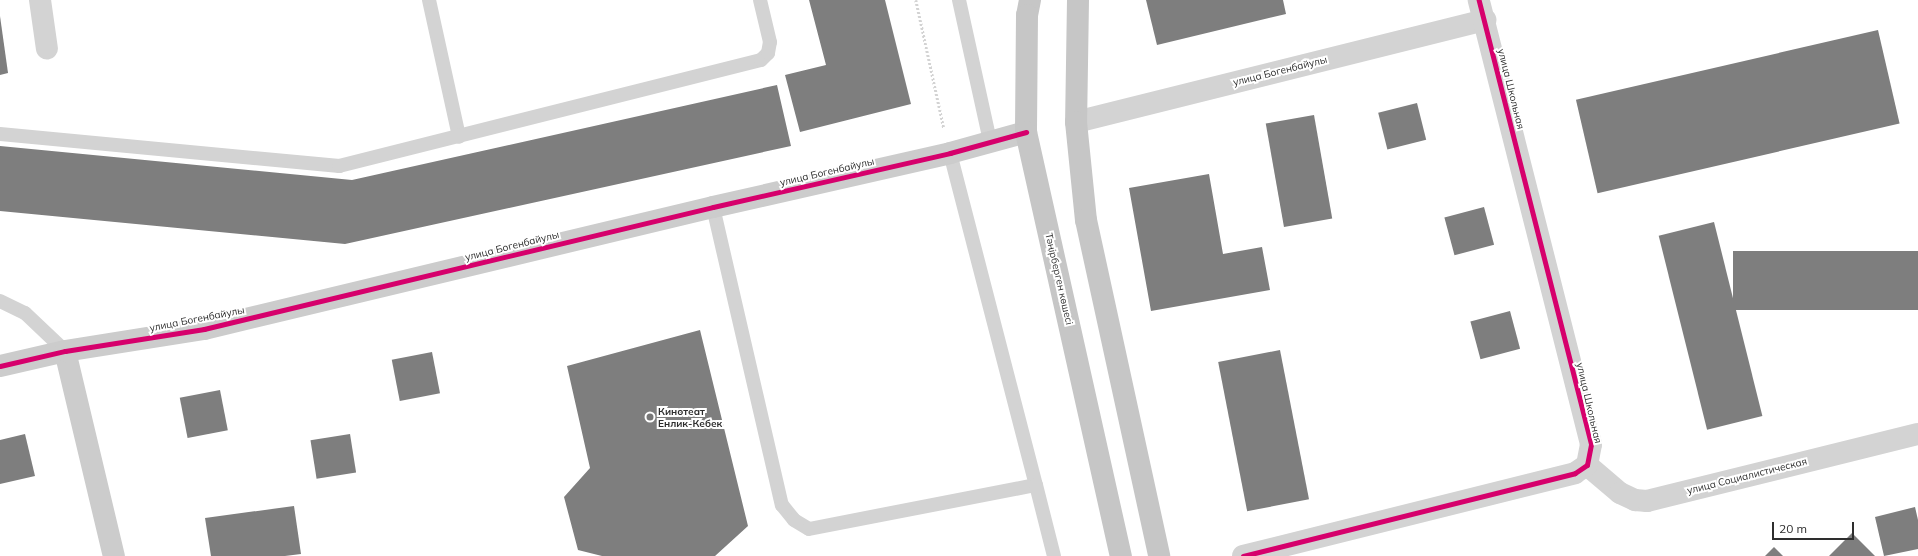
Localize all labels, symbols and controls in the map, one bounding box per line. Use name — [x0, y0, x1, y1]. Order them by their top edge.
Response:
street label: улица Школьная — [1495, 47, 1527, 131]
street label: улица Богенбайулы — [1232, 53, 1328, 89]
street label: улица Богенбайулы — [779, 155, 875, 189]
street label: улица Богенбайулы — [464, 228, 560, 264]
street label: Тәңірберген көшесі — [1043, 232, 1075, 326]
street label: улица Богенбайулы — [148, 304, 246, 334]
street label: улица Школьная — [1574, 361, 1604, 445]
place label: Кинотеат Енлик-Кебек — [658, 405, 722, 428]
marker: Кинотеат Енлик-Кебек — [645, 412, 655, 422]
street label: улица Социалистическая — [1686, 455, 1808, 497]
scale bar — [1774, 514, 1856, 540]
text: 20 m — [1779, 521, 1807, 536]

